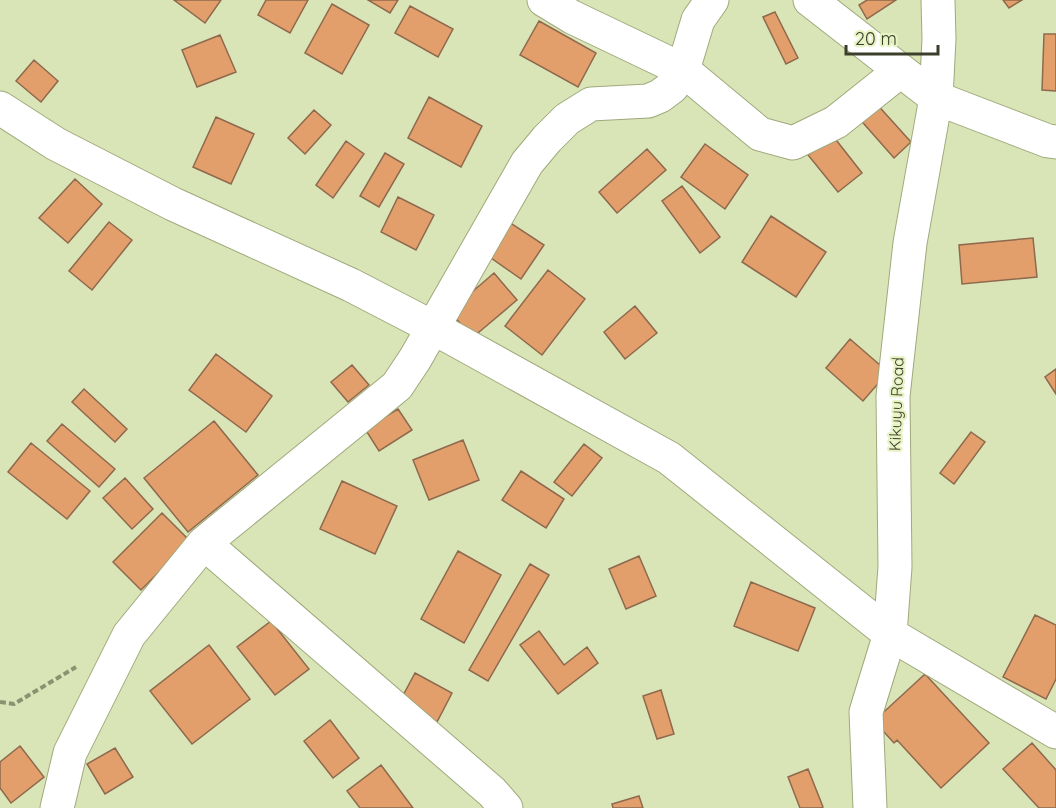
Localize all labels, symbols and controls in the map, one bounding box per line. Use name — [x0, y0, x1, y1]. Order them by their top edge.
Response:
scale bar — [846, 18, 938, 56]
text: 20 m — [855, 27, 897, 50]
street label: Kikuyu Road — [884, 357, 908, 451]

